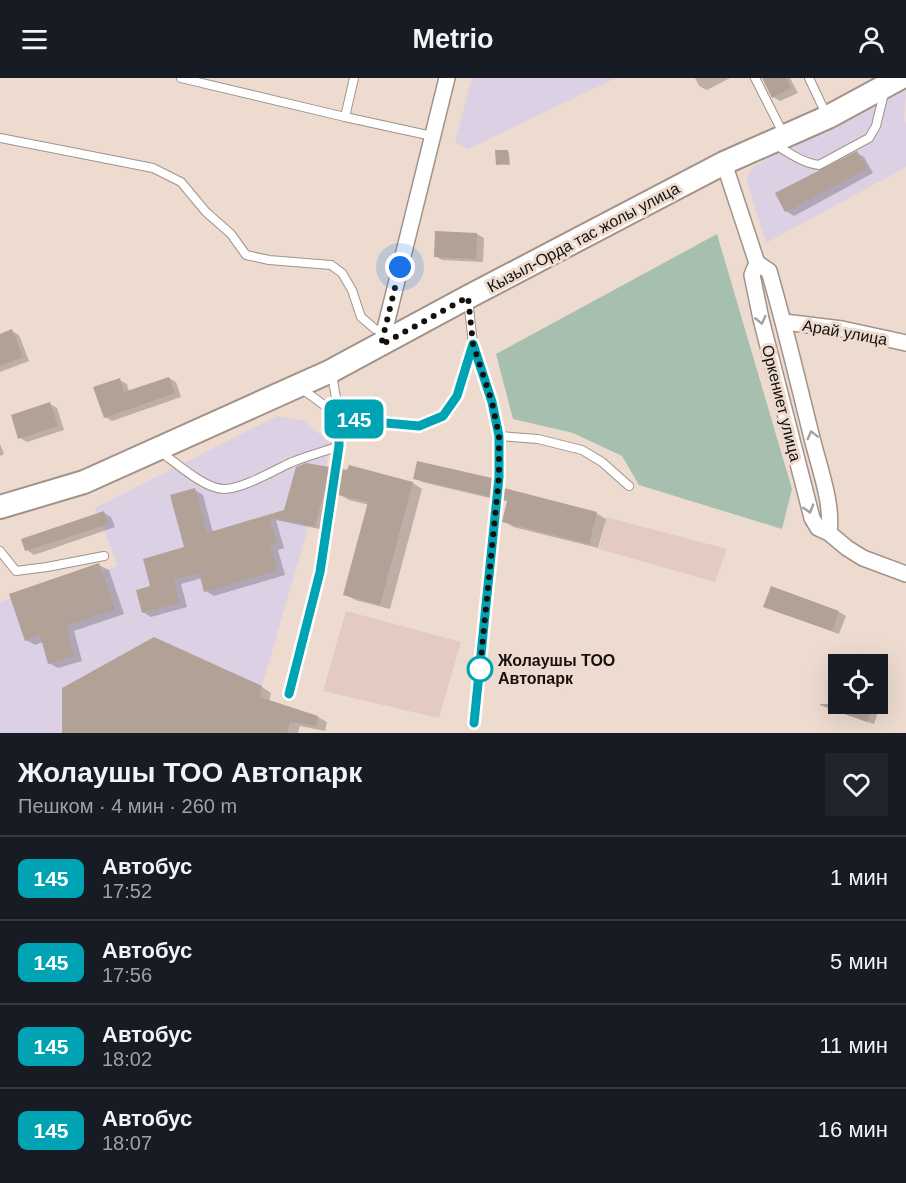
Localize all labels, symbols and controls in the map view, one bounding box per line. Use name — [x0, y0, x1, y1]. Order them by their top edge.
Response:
icon: menu — [18, 23, 51, 56]
icon: person — [855, 23, 888, 56]
text: Metrio — [413, 24, 494, 54]
street label: Кызыл-Орда тас жолы улица — [484, 179, 682, 295]
your location — [385, 252, 415, 282]
one-way arrow — [754, 315, 767, 325]
street label: Арай улица — [801, 317, 889, 348]
street label: Оркениет улица — [759, 343, 804, 463]
line badge: 145 — [320, 400, 388, 438]
text: 145 — [336, 408, 372, 431]
one-way arrow — [806, 430, 819, 440]
one-way arrow — [802, 503, 814, 514]
place label: Жолаушы ТОО Автопарк — [497, 652, 615, 687]
map controls — [828, 654, 888, 714]
button: locate — [828, 654, 888, 714]
marker: Жолаушы ТОО Автопарк — [467, 656, 493, 682]
button: heart — [825, 753, 888, 816]
text: Жолаушы ТОО Автопарк — [18, 757, 362, 788]
text: Пешком · 4 мин · 260 m — [18, 795, 237, 817]
text: Автобус — [102, 854, 192, 879]
text: 1 мин — [830, 865, 888, 890]
text: 145 — [33, 867, 69, 890]
text: 17:52 — [102, 880, 152, 902]
text: Автобус — [102, 938, 192, 963]
text: 5 мин — [830, 949, 888, 974]
text: 145 — [33, 951, 69, 974]
text: 17:56 — [102, 964, 152, 986]
text: Автобус — [102, 1022, 192, 1047]
text: 11 мин — [819, 1033, 888, 1058]
text: 145 — [33, 1035, 69, 1058]
text: 18:02 — [102, 1048, 152, 1070]
text: Автобус — [102, 1106, 192, 1131]
text: 16 мин — [818, 1117, 888, 1142]
text: 145 — [33, 1119, 69, 1142]
text: 18:07 — [102, 1132, 152, 1154]

